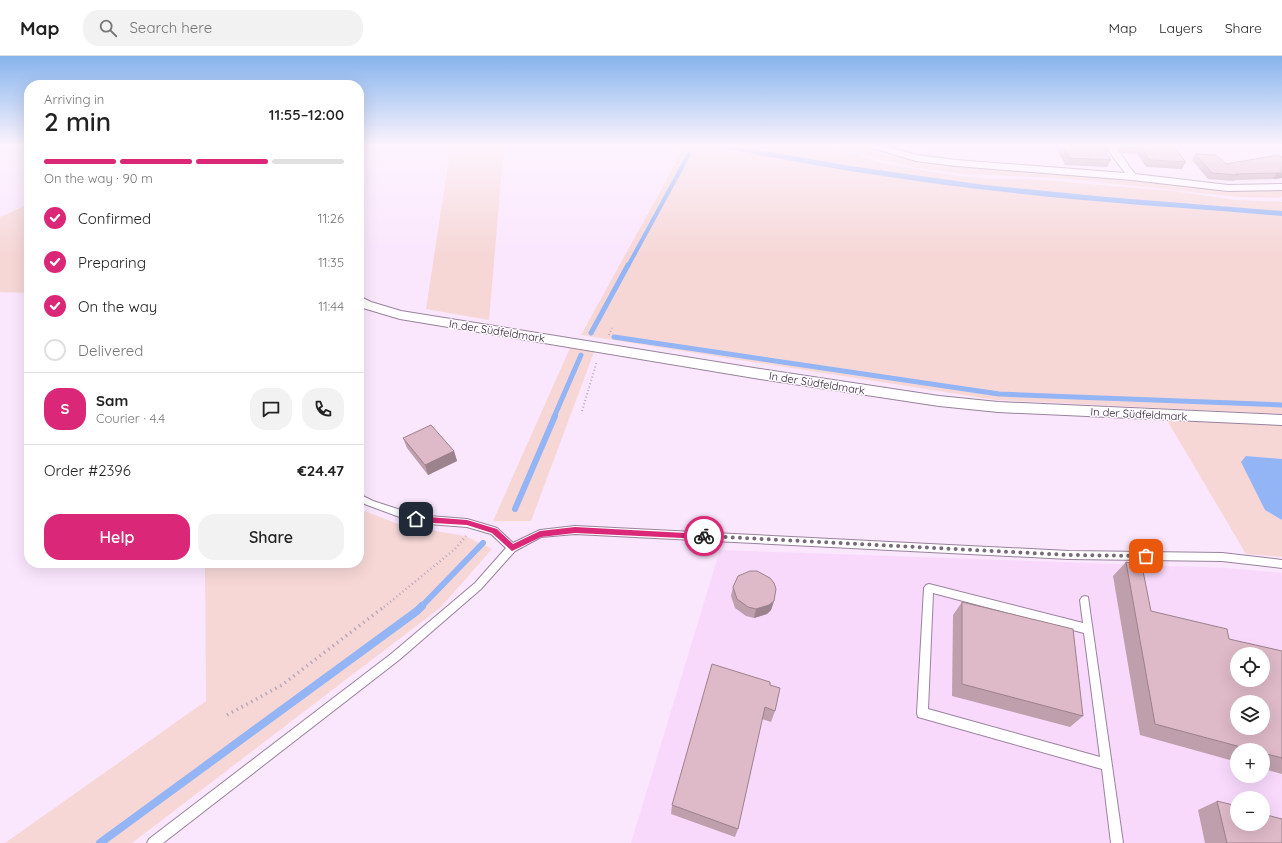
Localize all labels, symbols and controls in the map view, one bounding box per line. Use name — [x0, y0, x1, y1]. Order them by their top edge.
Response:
search box — [83, 10, 363, 46]
text: Map — [20, 16, 59, 40]
icon: search — [97, 17, 119, 39]
text: Search here — [129, 18, 212, 37]
text: Map — [1108, 19, 1137, 37]
text: Layers — [1159, 19, 1203, 37]
text: Share — [1225, 19, 1262, 37]
text: Arriving in — [44, 91, 104, 107]
text: 2 min — [44, 105, 111, 138]
text: 11:55–12:00 — [269, 105, 344, 124]
text: On the way · 90 m — [44, 170, 153, 186]
icon: check — [44, 207, 66, 229]
text: Confirmed — [78, 209, 151, 228]
text: 11:26 — [318, 210, 344, 226]
icon: check — [44, 251, 66, 273]
text: Preparing — [78, 253, 146, 272]
text: 11:35 — [318, 254, 344, 270]
icon: check — [44, 295, 66, 317]
text: On the way — [78, 297, 157, 316]
text: 11:44 — [318, 298, 344, 314]
street label: In der Südfeldmark — [448, 316, 546, 346]
text: Delivered — [78, 341, 143, 360]
street label: In der Südfeldmark — [768, 368, 866, 398]
button: chat — [250, 388, 292, 430]
button: phone — [302, 388, 344, 430]
text: Sam — [96, 391, 128, 410]
text: S — [61, 399, 69, 418]
street label: In der Südfeldmark — [1090, 404, 1188, 424]
text: Courier · 4.4 — [96, 410, 165, 426]
text: Order #2396 — [44, 461, 131, 480]
text: €24.47 — [297, 461, 344, 480]
pin — [399, 502, 433, 536]
icon: home — [405, 508, 427, 530]
button: Help — [44, 514, 190, 560]
button: Share — [198, 514, 344, 560]
courier — [684, 516, 724, 556]
icon: bike — [693, 525, 715, 547]
pin — [1129, 539, 1163, 573]
icon: bag — [1135, 545, 1157, 567]
map controls — [1230, 647, 1270, 831]
button: locate — [1230, 647, 1270, 687]
button: layers — [1230, 695, 1270, 735]
button: + — [1230, 743, 1270, 783]
button: − — [1230, 791, 1270, 831]

